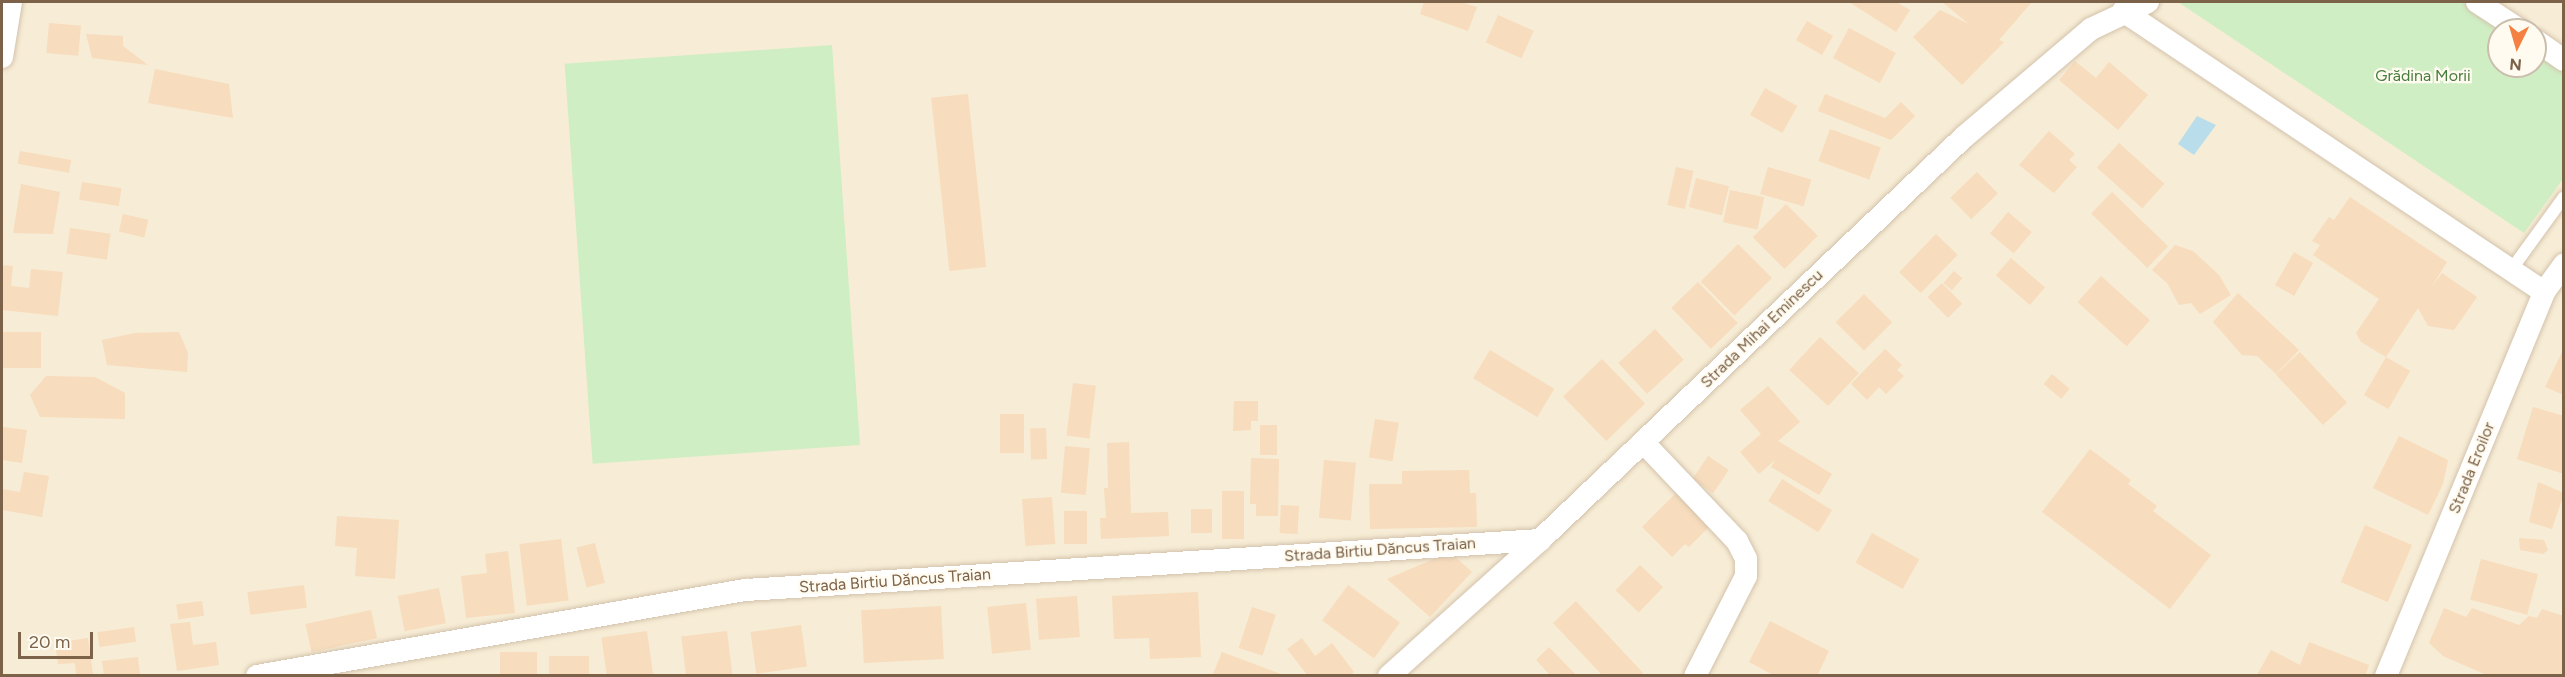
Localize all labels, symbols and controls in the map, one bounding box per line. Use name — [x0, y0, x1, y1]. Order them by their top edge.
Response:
north arrow — [2487, 18, 2547, 78]
text: N — [2509, 54, 2523, 74]
park label: Grădina Morii — [2375, 66, 2471, 86]
street label: Strada Mihai Eminescu — [1697, 266, 1827, 392]
street label: Strada Eroilor — [2445, 419, 2499, 517]
street label: Strada Birtiu Dăncus Traian — [1284, 534, 1476, 566]
street label: Strada Birtiu Dăncus Traian — [799, 565, 991, 597]
scale bar — [21, 620, 96, 658]
text: 20 m — [29, 631, 70, 653]

